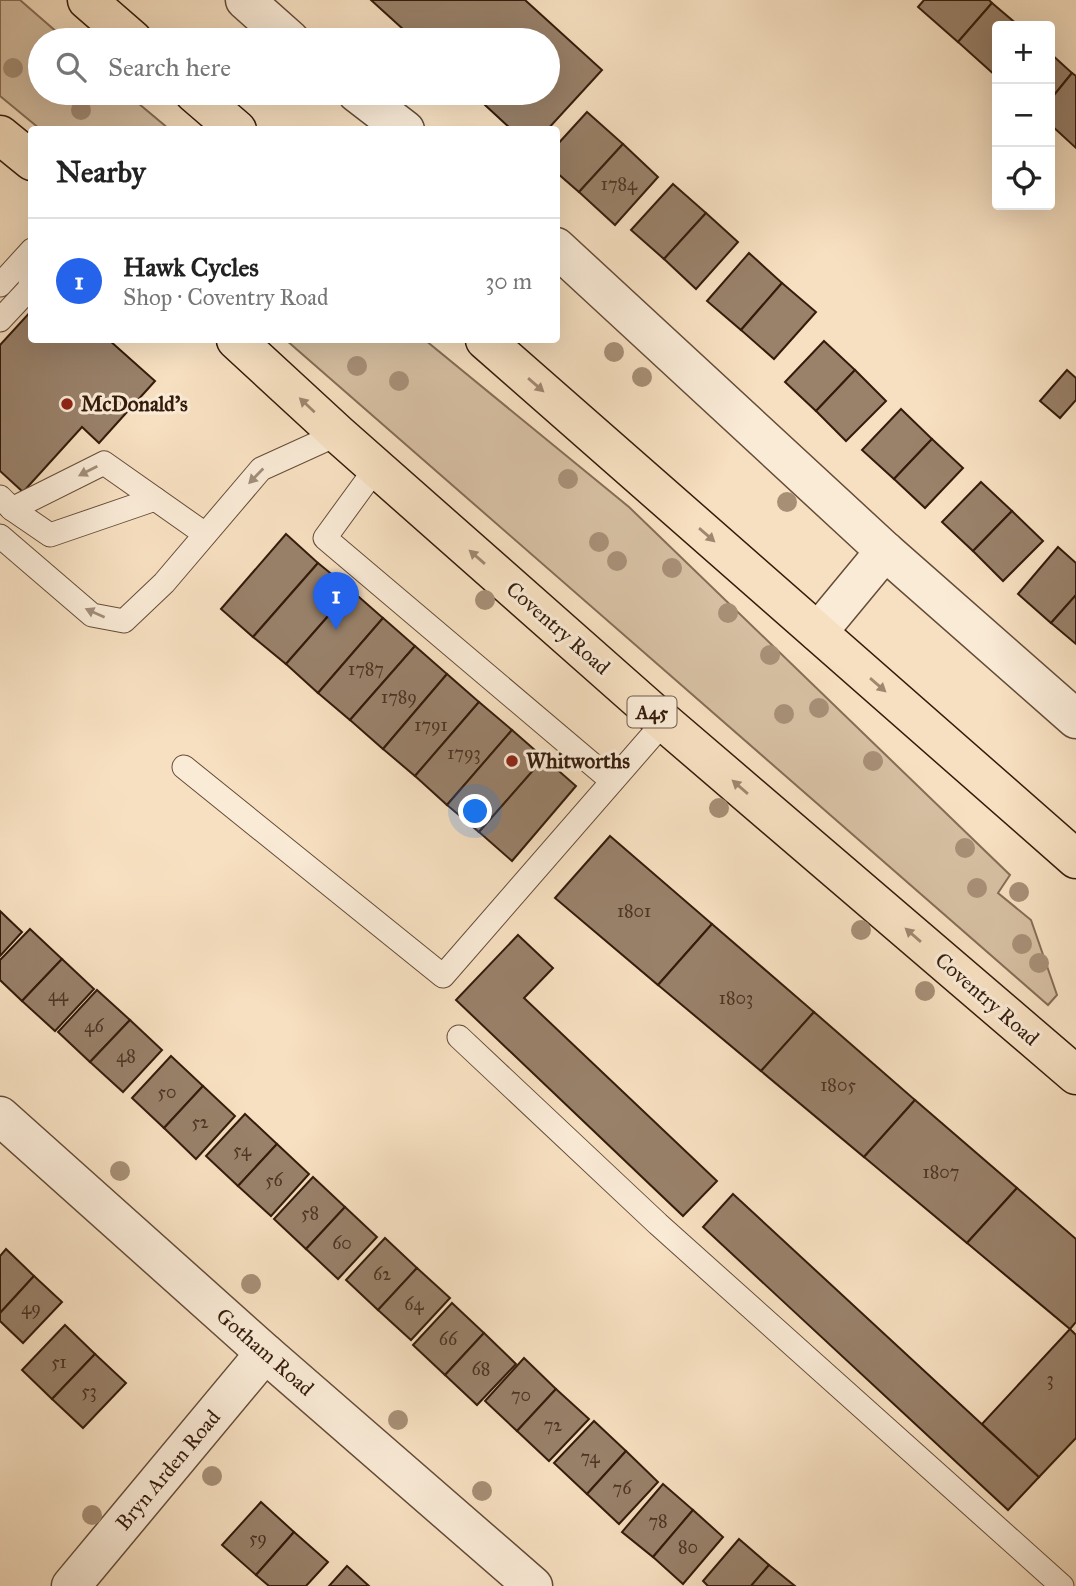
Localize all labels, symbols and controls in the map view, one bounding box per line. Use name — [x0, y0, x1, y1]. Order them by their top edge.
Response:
map controls — [992, 21, 1055, 210]
button: + — [992, 21, 1055, 84]
search box — [28, 28, 560, 105]
icon: search — [52, 48, 90, 86]
text: Search here — [108, 51, 231, 83]
button: − — [992, 84, 1055, 147]
button: locate — [992, 147, 1055, 210]
text: Nearby — [56, 154, 146, 190]
house number: 1784 — [601, 173, 638, 195]
text: Hawk Cycles — [123, 251, 259, 283]
text: 1 — [74, 267, 84, 295]
text: 30 m — [485, 267, 532, 295]
text: Shop · Coventry Road — [123, 283, 329, 311]
one-way arrow — [527, 376, 544, 392]
place label: McDonald's — [81, 391, 188, 417]
marker: McDonald's — [59, 396, 75, 412]
one-way arrow — [299, 398, 316, 414]
one-way arrow — [78, 465, 98, 476]
one-way arrow — [247, 467, 264, 484]
one-way arrow — [698, 526, 715, 542]
one-way arrow — [469, 549, 486, 565]
pin: 1 — [313, 572, 359, 630]
street label: Coventry Road — [501, 576, 616, 680]
one-way arrow — [85, 607, 105, 619]
house number: 1787 — [348, 658, 384, 680]
one-way arrow — [869, 677, 887, 693]
house number: 1789 — [381, 686, 417, 708]
road number: A45 — [628, 696, 676, 727]
house number: 1791 — [414, 714, 448, 736]
house number: 1793 — [447, 742, 481, 764]
place label: Whitworths — [526, 748, 630, 774]
marker: Whitworths — [504, 753, 520, 769]
one-way arrow — [731, 779, 749, 795]
your location — [458, 794, 492, 828]
house number: 1801 — [617, 900, 651, 922]
one-way arrow — [904, 928, 921, 943]
street label: Coventry Road — [930, 947, 1045, 1051]
house number: 44 — [48, 984, 69, 1006]
house number: 1803 — [719, 987, 753, 1009]
house number: 46 — [84, 1015, 104, 1037]
house number: 48 — [116, 1045, 136, 1067]
house number: 1805 — [820, 1074, 856, 1096]
house number: 50 — [158, 1081, 176, 1103]
house number: 52 — [191, 1111, 209, 1133]
house number: 54 — [233, 1139, 252, 1161]
house number: 1807 — [923, 1161, 959, 1183]
house number: 56 — [265, 1169, 284, 1191]
house number: 58 — [301, 1202, 319, 1224]
house number: 60 — [332, 1232, 352, 1254]
house number: 62 — [373, 1263, 391, 1285]
house number: 64 — [404, 1293, 425, 1315]
house number: 49 — [21, 1297, 41, 1319]
street label: Gotham Road — [211, 1302, 320, 1402]
house number: 66 — [439, 1328, 458, 1350]
house number: 51 — [51, 1351, 67, 1373]
house number: 68 — [472, 1358, 490, 1380]
house number: 3 — [1046, 1368, 1054, 1390]
house number: 53 — [81, 1380, 97, 1402]
house number: 70 — [511, 1384, 531, 1406]
street label: Bryn Arden Road — [110, 1404, 226, 1536]
house number: 72 — [544, 1414, 562, 1436]
house number: 74 — [580, 1446, 601, 1468]
house number: 76 — [613, 1477, 632, 1499]
house number: 78 — [648, 1510, 668, 1532]
house number: 59 — [249, 1527, 267, 1549]
house number: 80 — [678, 1536, 698, 1558]

